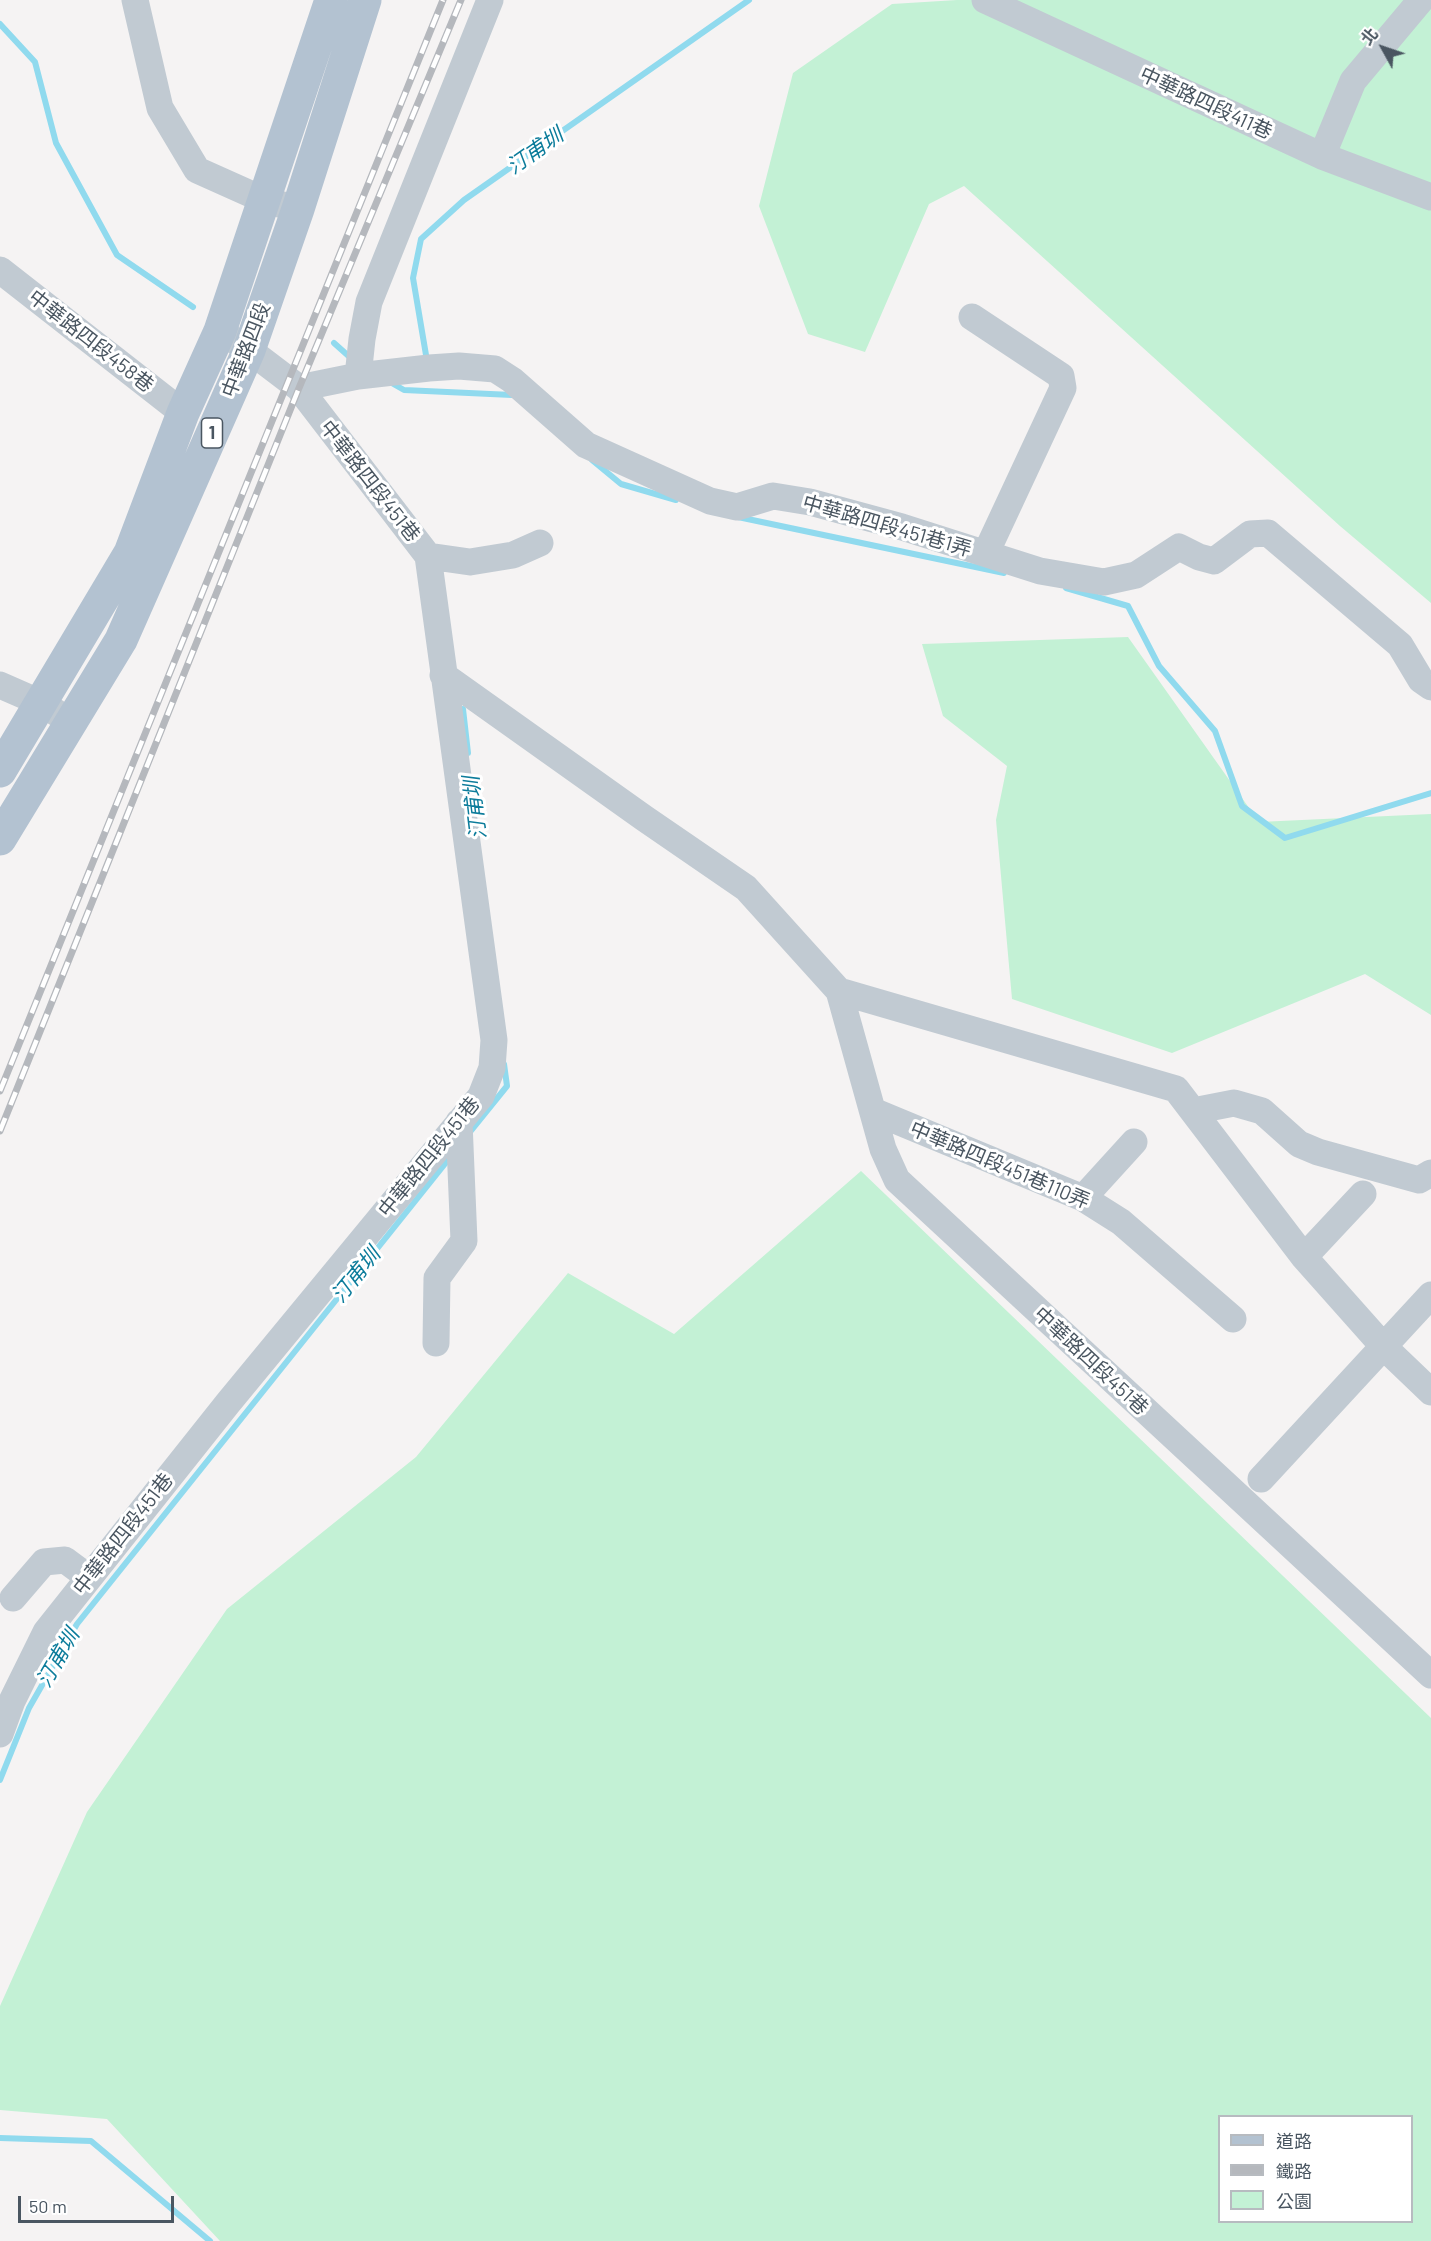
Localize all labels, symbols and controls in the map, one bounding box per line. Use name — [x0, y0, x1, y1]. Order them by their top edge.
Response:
north arrow — [1353, 18, 1413, 78]
text: 北 — [1356, 24, 1381, 48]
street label: 中華路四段411巷 — [1136, 62, 1276, 144]
water label: 汀甫圳 — [502, 123, 568, 179]
street label: 中華路四段458巷 — [24, 285, 158, 397]
street label: 中華路四段 — [217, 299, 275, 401]
street label: 中華路四段451巷 — [315, 415, 425, 547]
road number: 1 — [202, 418, 222, 448]
street label: 中華路四段451巷1弄 — [800, 490, 974, 562]
water label: 汀甫圳 — [459, 775, 491, 841]
street label: 中華路四段451巷 — [373, 1092, 485, 1222]
street label: 中華路四段451巷110弄 — [906, 1116, 1094, 1214]
water label: 汀甫圳 — [326, 1243, 386, 1307]
street label: 中華路四段451巷 — [1029, 1302, 1153, 1420]
street label: 中華路四段451巷 — [68, 1468, 178, 1600]
water label: 汀甫圳 — [31, 1624, 85, 1692]
legend — [1218, 2115, 1413, 2223]
text: 道路 — [1276, 2130, 1312, 2152]
text: 鐵路 — [1276, 2160, 1312, 2182]
scale bar — [21, 2184, 177, 2222]
text: 公園 — [1276, 2190, 1312, 2212]
text: 50 m — [29, 2195, 67, 2217]

